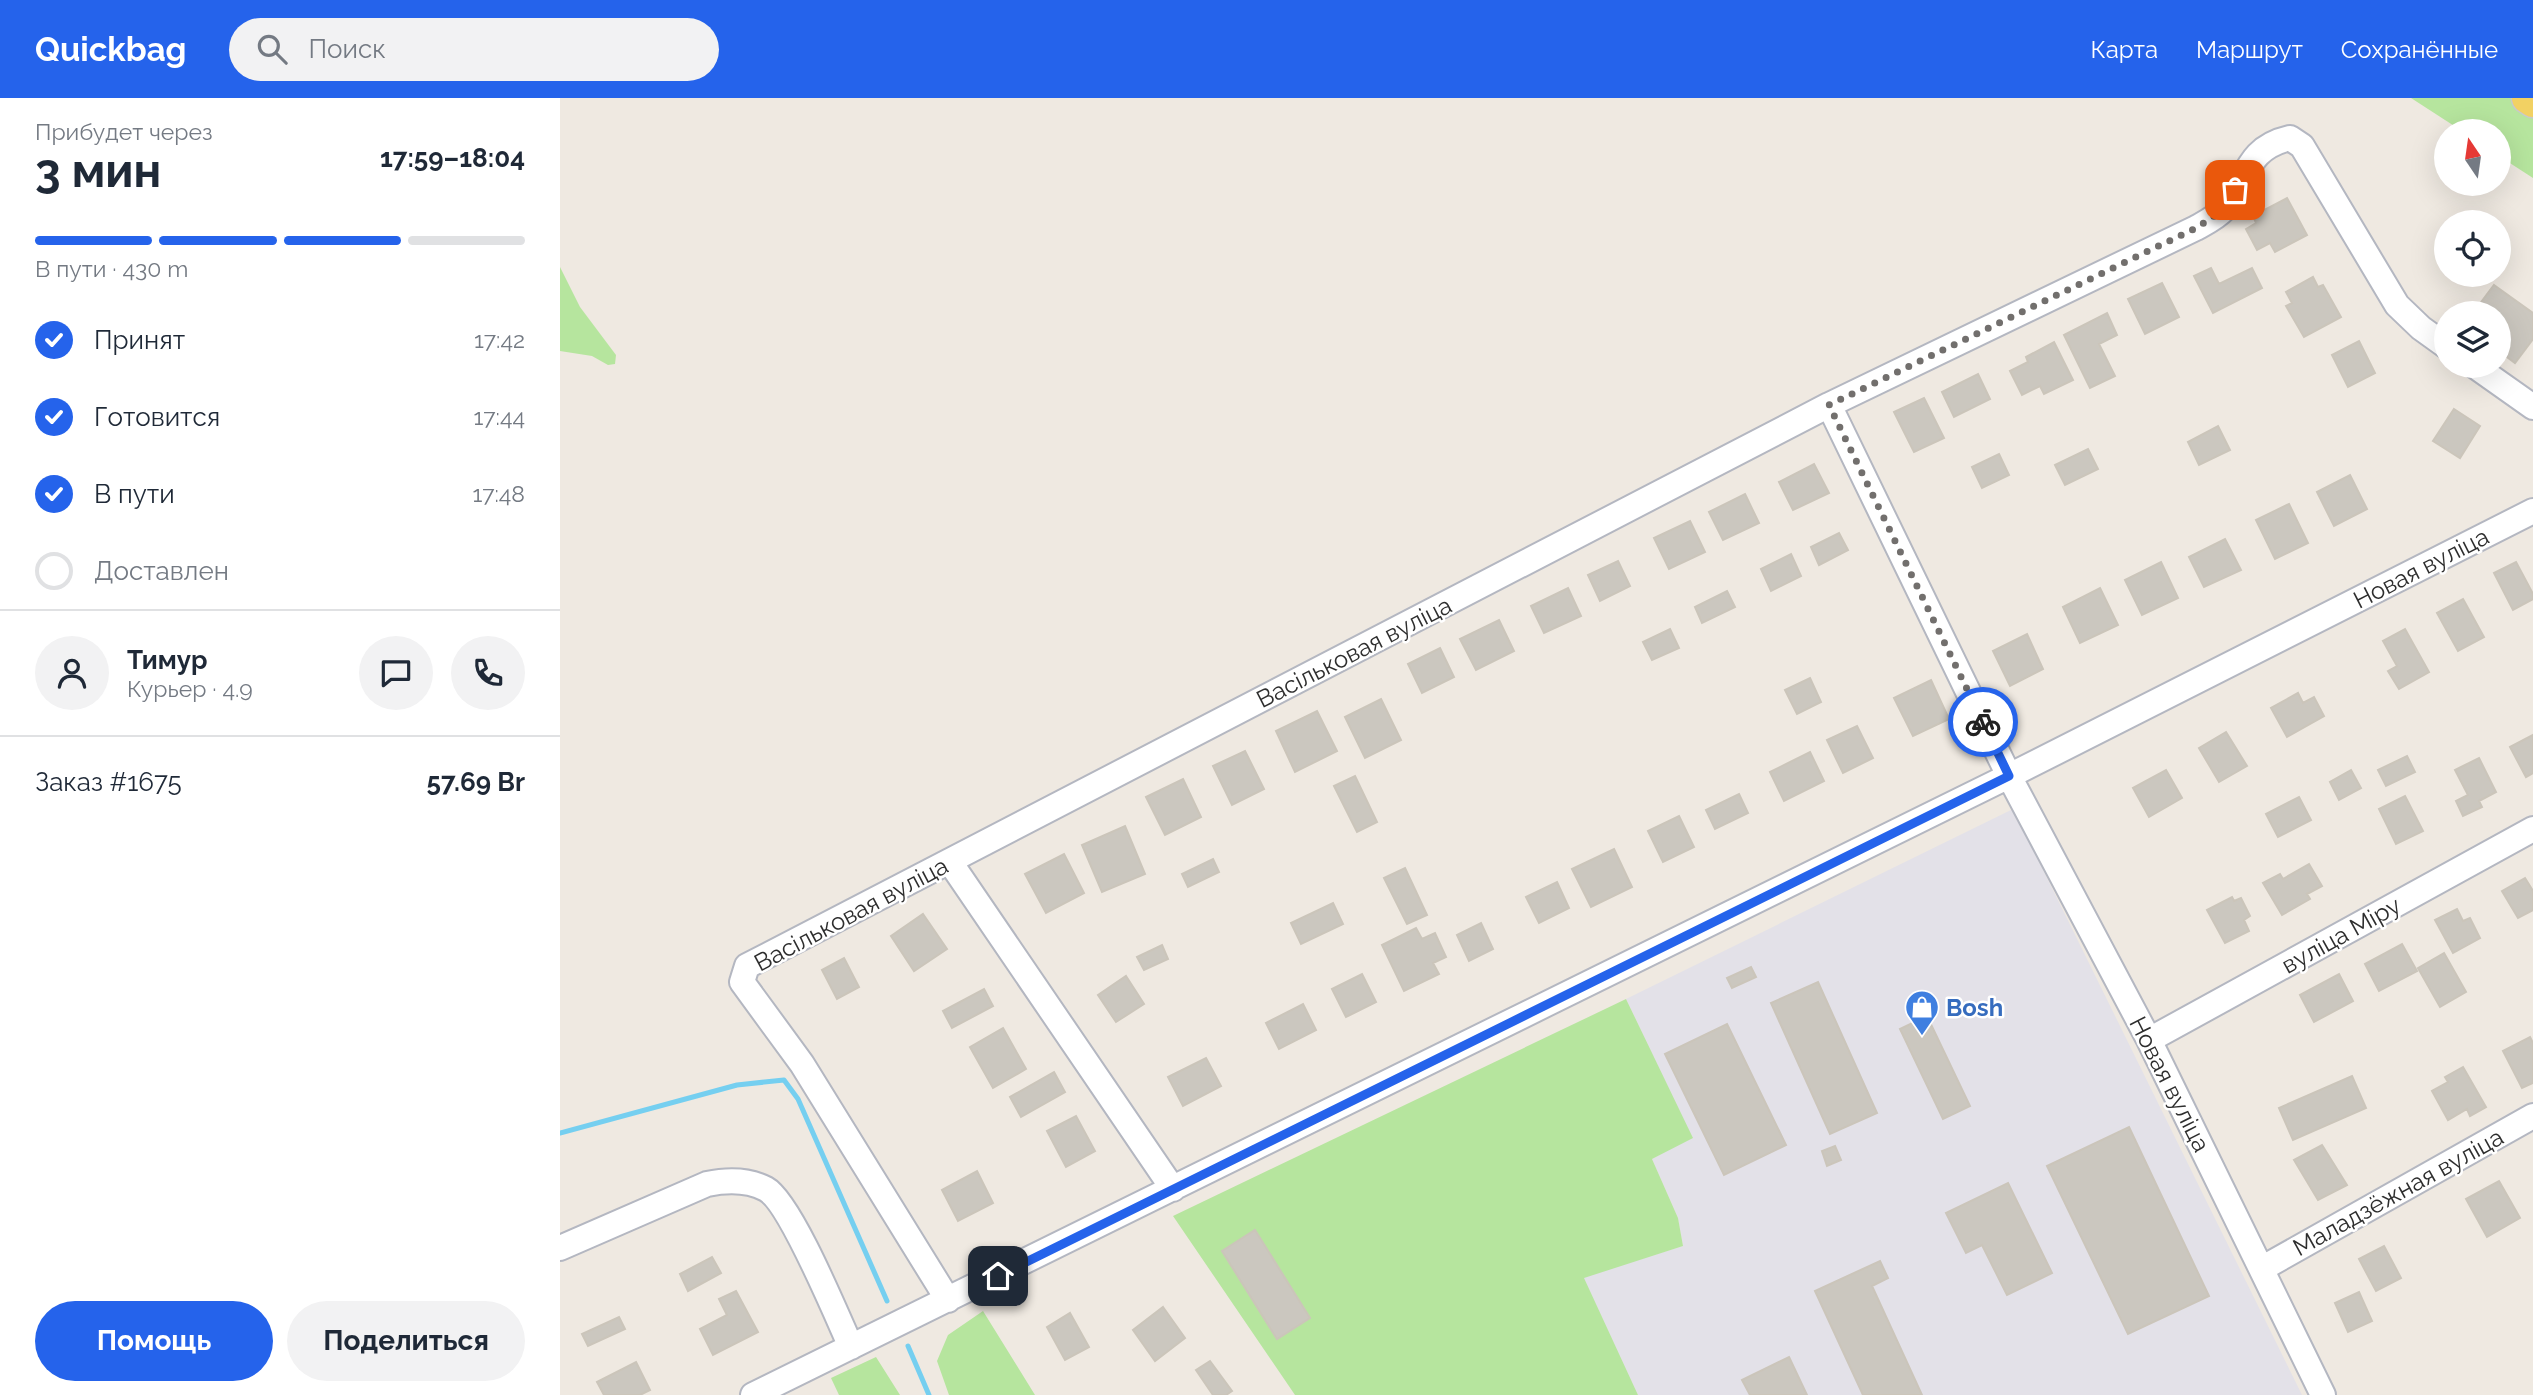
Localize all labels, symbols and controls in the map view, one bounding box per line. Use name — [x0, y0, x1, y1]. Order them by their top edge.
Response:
search box — [229, 18, 719, 81]
text: Quickbag — [35, 30, 187, 69]
icon: search — [253, 30, 291, 68]
text: Поиск — [309, 34, 386, 64]
text: Карта — [2090, 35, 2158, 64]
text: Маршрут — [2196, 35, 2303, 64]
text: Сохранённые — [2341, 35, 2498, 64]
text: Прибудет через — [35, 118, 213, 145]
north arrow — [2434, 119, 2511, 196]
map controls — [2434, 119, 2511, 378]
text: 17:59–18:04 — [380, 143, 525, 173]
text: 3 мин — [35, 144, 161, 198]
pin — [2205, 160, 2265, 220]
icon: bag — [2216, 171, 2254, 209]
button: locate — [2434, 210, 2511, 287]
text: В пути · 430 m — [35, 255, 188, 282]
button: layers — [2434, 301, 2511, 378]
icon: check — [35, 321, 73, 359]
text: Принят — [94, 325, 185, 355]
text: 17:42 — [474, 326, 525, 353]
icon: check — [35, 398, 73, 436]
text: Готовится — [94, 402, 220, 432]
text: 17:44 — [474, 403, 525, 430]
icon: check — [35, 475, 73, 513]
text: В пути — [94, 479, 175, 509]
text: 17:48 — [472, 480, 525, 507]
street label: Новая вуліца — [2348, 521, 2494, 615]
text: Доставлен — [94, 556, 229, 586]
street label: Васільковая вуліца — [1252, 590, 1456, 714]
button: person — [35, 636, 109, 710]
button: chat — [359, 636, 433, 710]
button: phone — [451, 636, 525, 710]
text: Тимур — [127, 645, 207, 675]
text: Курьер · 4.9 — [127, 675, 253, 702]
courier — [1948, 687, 2018, 757]
icon: bike — [1964, 703, 2002, 741]
text: Заказ #1675 — [35, 767, 182, 797]
text: 57.69 Br — [427, 767, 525, 797]
street label: Васільковая вуліца — [749, 851, 953, 977]
street label: вуліца Міру — [2276, 890, 2406, 980]
shop icon: Bosh — [1903, 988, 1941, 1037]
place label: Bosh — [1946, 993, 2003, 1022]
street label: Новая вуліца — [2123, 1011, 2217, 1157]
street label: Маладзёжная вуліца — [2288, 1122, 2508, 1262]
pin — [968, 1246, 1028, 1306]
icon: home — [979, 1257, 1017, 1295]
button: Помощь — [35, 1301, 273, 1381]
button: Поделиться — [287, 1301, 525, 1381]

